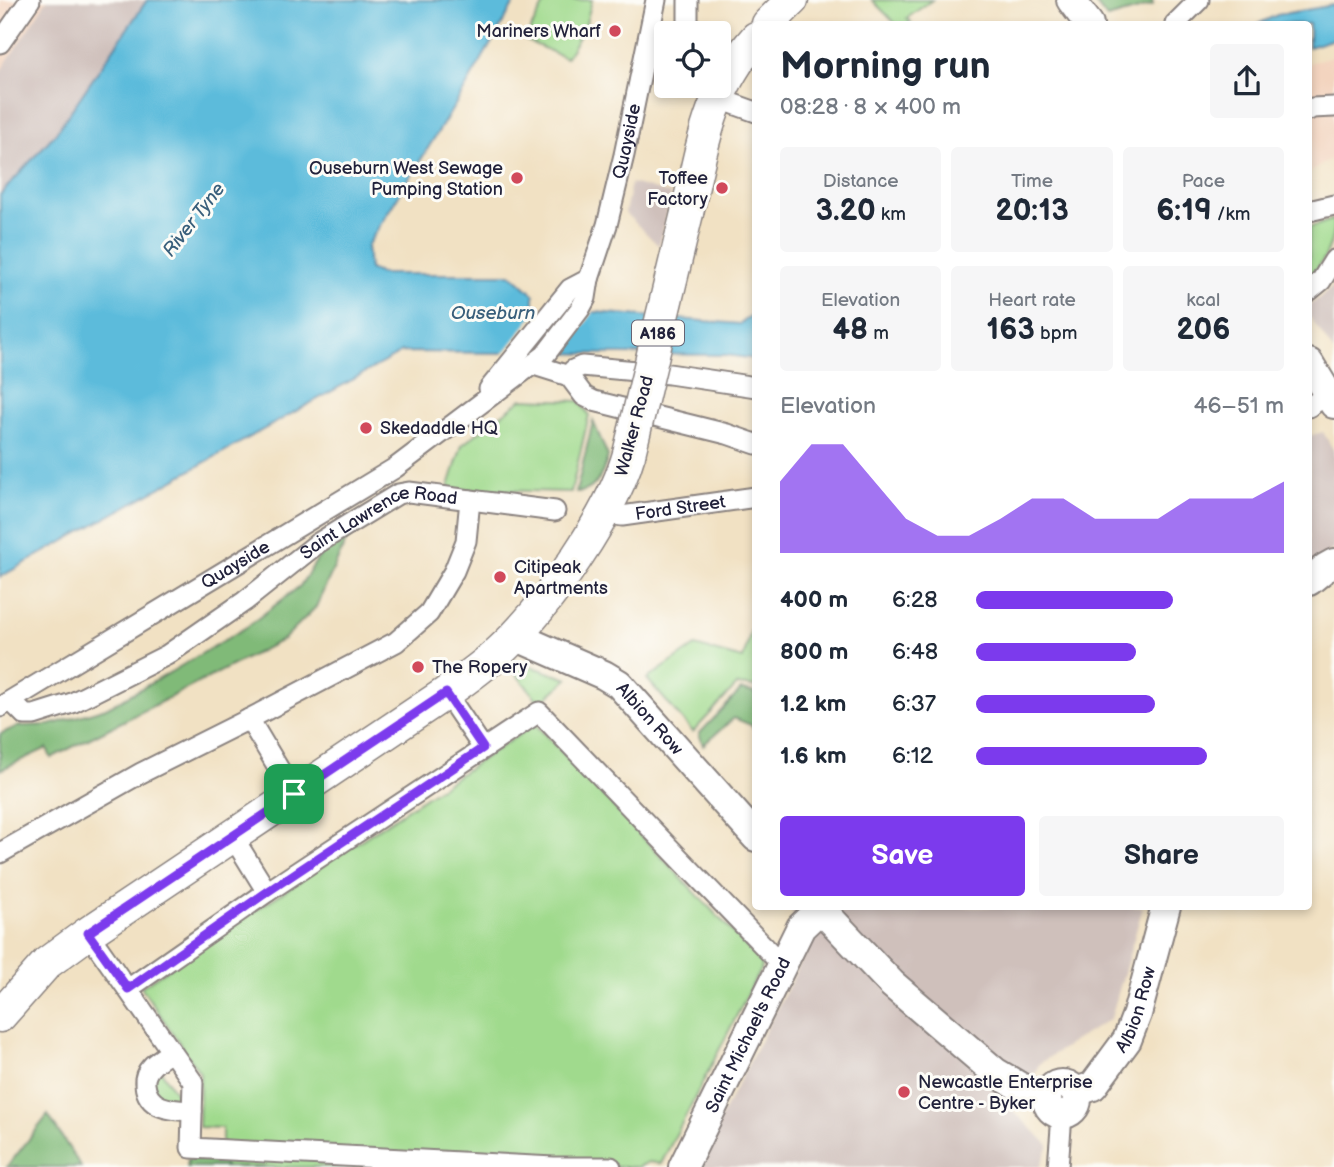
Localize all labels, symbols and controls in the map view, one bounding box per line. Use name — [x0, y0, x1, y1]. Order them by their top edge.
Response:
place label: Mariners Wharf — [476, 21, 601, 42]
map controls — [654, 21, 731, 98]
button: locate — [654, 21, 731, 98]
marker: Mariners Wharf — [607, 23, 623, 39]
text: Morning run — [780, 44, 991, 89]
button: share — [1210, 44, 1284, 118]
text: 08:28 · 8 × 400 m — [780, 93, 961, 121]
street label: Quayside — [609, 102, 645, 181]
place label: Ouseburn West Sewage Pumping Station — [309, 158, 503, 200]
place label: Toffee Factory — [647, 168, 709, 210]
marker: Ouseburn West Sewage Pumping Station — [509, 170, 525, 186]
text: Distance — [823, 170, 899, 193]
text: Time — [1011, 170, 1053, 193]
text: Pace — [1182, 170, 1225, 193]
water label: River Tyne — [158, 178, 230, 262]
marker: Toffee Factory — [714, 180, 730, 196]
text: 3.20 — [815, 193, 876, 229]
text: 20:13 — [995, 193, 1069, 229]
text: 6:19 — [1156, 193, 1212, 229]
text: km — [876, 203, 906, 226]
text: /km — [1212, 203, 1250, 226]
text: Elevation — [821, 289, 900, 312]
text: Heart rate — [988, 289, 1076, 312]
text: kcal — [1186, 289, 1220, 312]
water label: Ouseburn — [451, 302, 535, 325]
text: 48 — [832, 312, 868, 348]
text: 163 — [987, 312, 1035, 348]
text: 206 — [1176, 312, 1230, 348]
road number: A186 — [632, 320, 684, 346]
text: m — [868, 322, 889, 345]
text: bpm — [1035, 322, 1077, 345]
street label: Walker Road — [611, 373, 658, 479]
text: Elevation — [780, 392, 876, 420]
text: 46–51 m — [1193, 392, 1284, 420]
place label: Skedaddle HQ — [380, 418, 498, 439]
marker: Skedaddle HQ — [358, 420, 374, 436]
street label: Saint Lawrence Road — [296, 482, 459, 564]
street label: Ford Street — [634, 491, 727, 525]
street label: Quayside — [197, 536, 274, 594]
place label: Citipeak Apartments — [514, 557, 608, 599]
marker: Citipeak Apartments — [492, 569, 508, 585]
text: 400 m — [780, 586, 848, 614]
text: 6:28 — [892, 586, 938, 614]
text: 800 m — [780, 638, 848, 666]
text: 6:48 — [892, 638, 938, 666]
place label: The Ropery — [432, 657, 528, 678]
marker: The Ropery — [410, 659, 426, 675]
street label: Albion Row — [612, 678, 687, 759]
text: 1.2 km — [780, 690, 846, 718]
text: 6:37 — [892, 690, 936, 718]
text: 1.6 km — [780, 742, 847, 770]
text: 6:12 — [892, 742, 933, 770]
pin — [264, 764, 324, 824]
icon: arrive — [275, 775, 313, 813]
button: Save — [780, 816, 1025, 896]
button: Share — [1039, 816, 1284, 896]
street label: Saint Michael's Road — [701, 954, 795, 1116]
street label: Albion Row — [1111, 964, 1160, 1057]
place label: Newcastle Enterprise Centre - Byker — [918, 1072, 1093, 1114]
marker: Newcastle Enterprise Centre - Byker — [896, 1084, 912, 1100]

